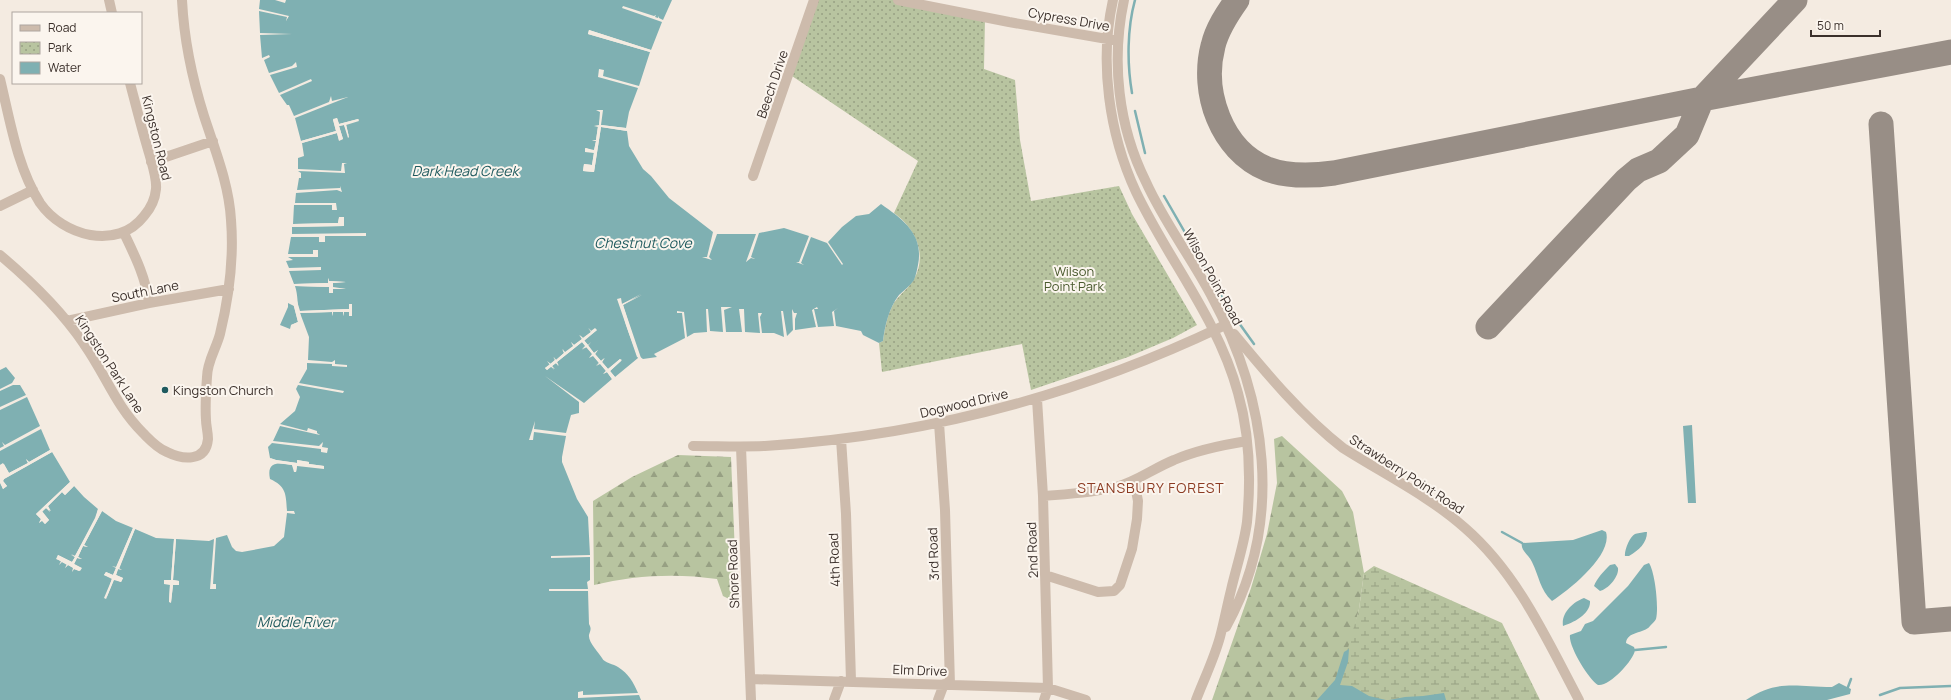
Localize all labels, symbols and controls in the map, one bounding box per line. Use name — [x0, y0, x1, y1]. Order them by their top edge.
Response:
street label: Cypress Drive — [1027, 3, 1112, 35]
legend — [12, 12, 142, 84]
scale bar — [1811, 12, 1880, 38]
text: 50 m — [1817, 17, 1844, 34]
text: Road — [48, 19, 76, 36]
text: Park — [48, 39, 73, 56]
street label: Beech Drive — [752, 47, 792, 121]
text: Water — [48, 59, 82, 76]
street label: Kingston Road — [138, 94, 176, 182]
water label: Dark Head Creek — [412, 161, 520, 180]
street label: Wilson Point Road — [1179, 226, 1247, 328]
water label: Chestnut Cove — [594, 233, 693, 252]
park label: Wilson Point Park — [1044, 262, 1105, 295]
street label: South Lane — [110, 276, 181, 306]
street label: Kingston Park Lane — [72, 311, 149, 417]
place label: Kingston Church — [173, 381, 273, 399]
street label: Dogwood Drive — [918, 384, 1010, 422]
marker: Kingston Church — [160, 385, 170, 395]
street label: Strawberry Point Road — [1346, 430, 1468, 518]
district label: STANSBURY FOREST — [1077, 478, 1225, 497]
street label: 2nd Road — [1022, 522, 1042, 578]
street label: 3rd Road — [923, 527, 943, 581]
street label: 4th Road — [824, 533, 844, 587]
street label: Shore Road — [723, 539, 743, 609]
water label: Middle River — [257, 612, 337, 631]
street label: Elm Drive — [892, 660, 948, 680]

